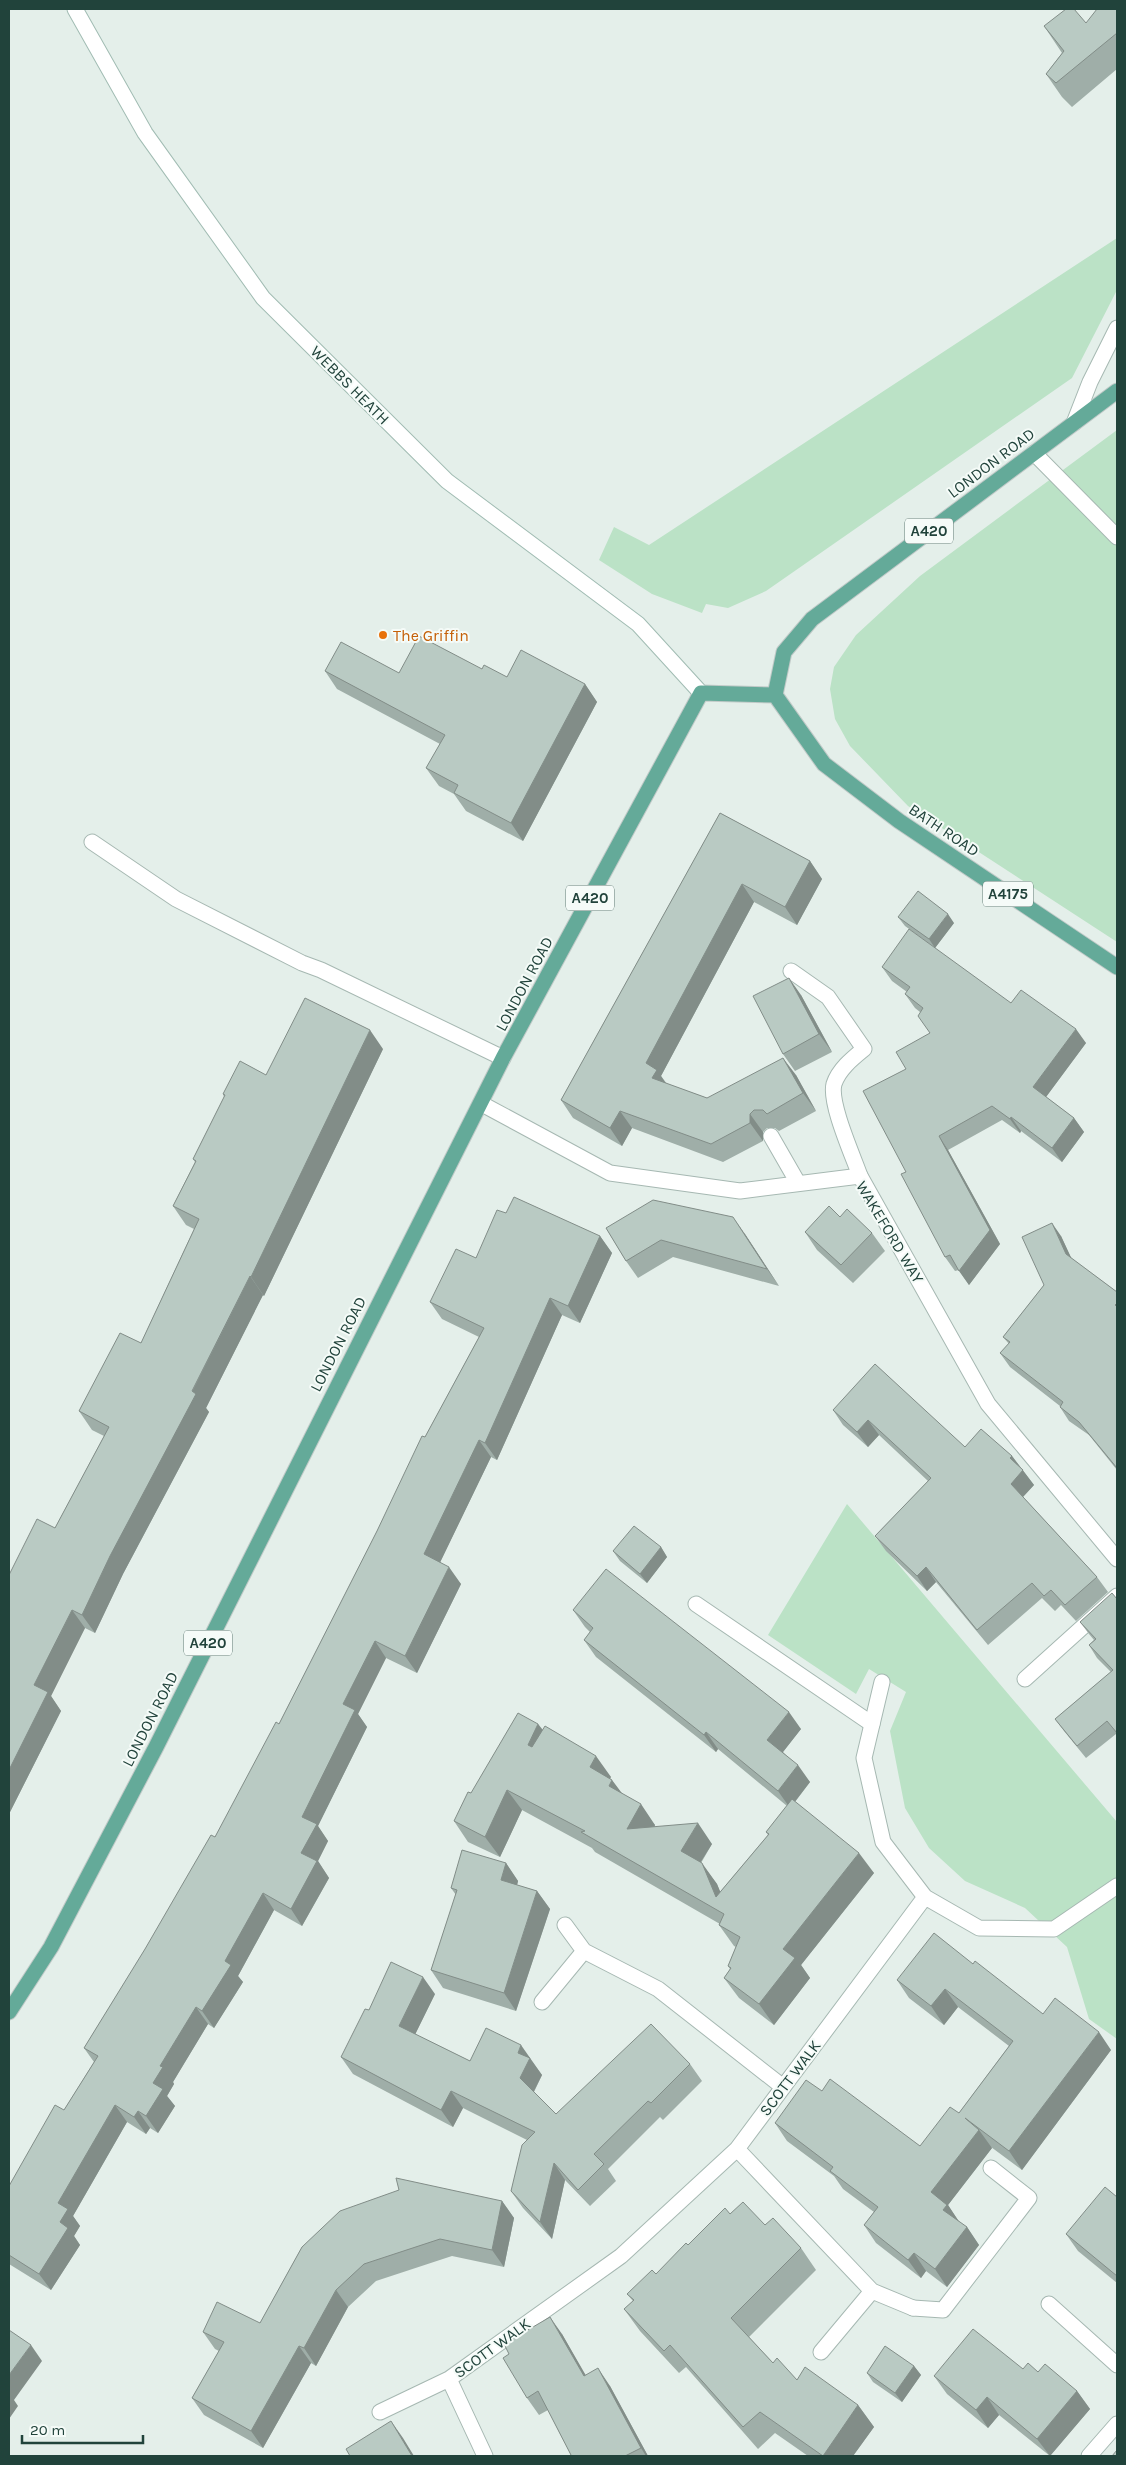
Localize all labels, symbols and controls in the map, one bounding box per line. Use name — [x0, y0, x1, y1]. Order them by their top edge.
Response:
street label: WEBBS HEATH — [307, 342, 393, 428]
street label: LONDON ROAD — [944, 424, 1038, 502]
road number: A420 — [905, 518, 953, 544]
place label: The Griffin — [393, 626, 469, 645]
marker: The Griffin — [377, 629, 389, 641]
street label: BATH ROAD — [905, 800, 983, 860]
road number: A4175 — [983, 882, 1033, 906]
road number: A420 — [566, 886, 614, 910]
street label: LONDON ROAD — [491, 934, 557, 1034]
street label: WAKEFORD WAY — [852, 1177, 928, 1287]
street label: LONDON ROAD — [306, 1293, 370, 1395]
road number: A420 — [184, 1630, 232, 1656]
street label: LONDON ROAD — [118, 1668, 182, 1770]
street label: SCOTT WALK — [755, 2036, 825, 2120]
street label: SCOTT WALK — [450, 2314, 534, 2382]
scale bar — [22, 2412, 144, 2444]
text: 20 m — [30, 2421, 65, 2439]

